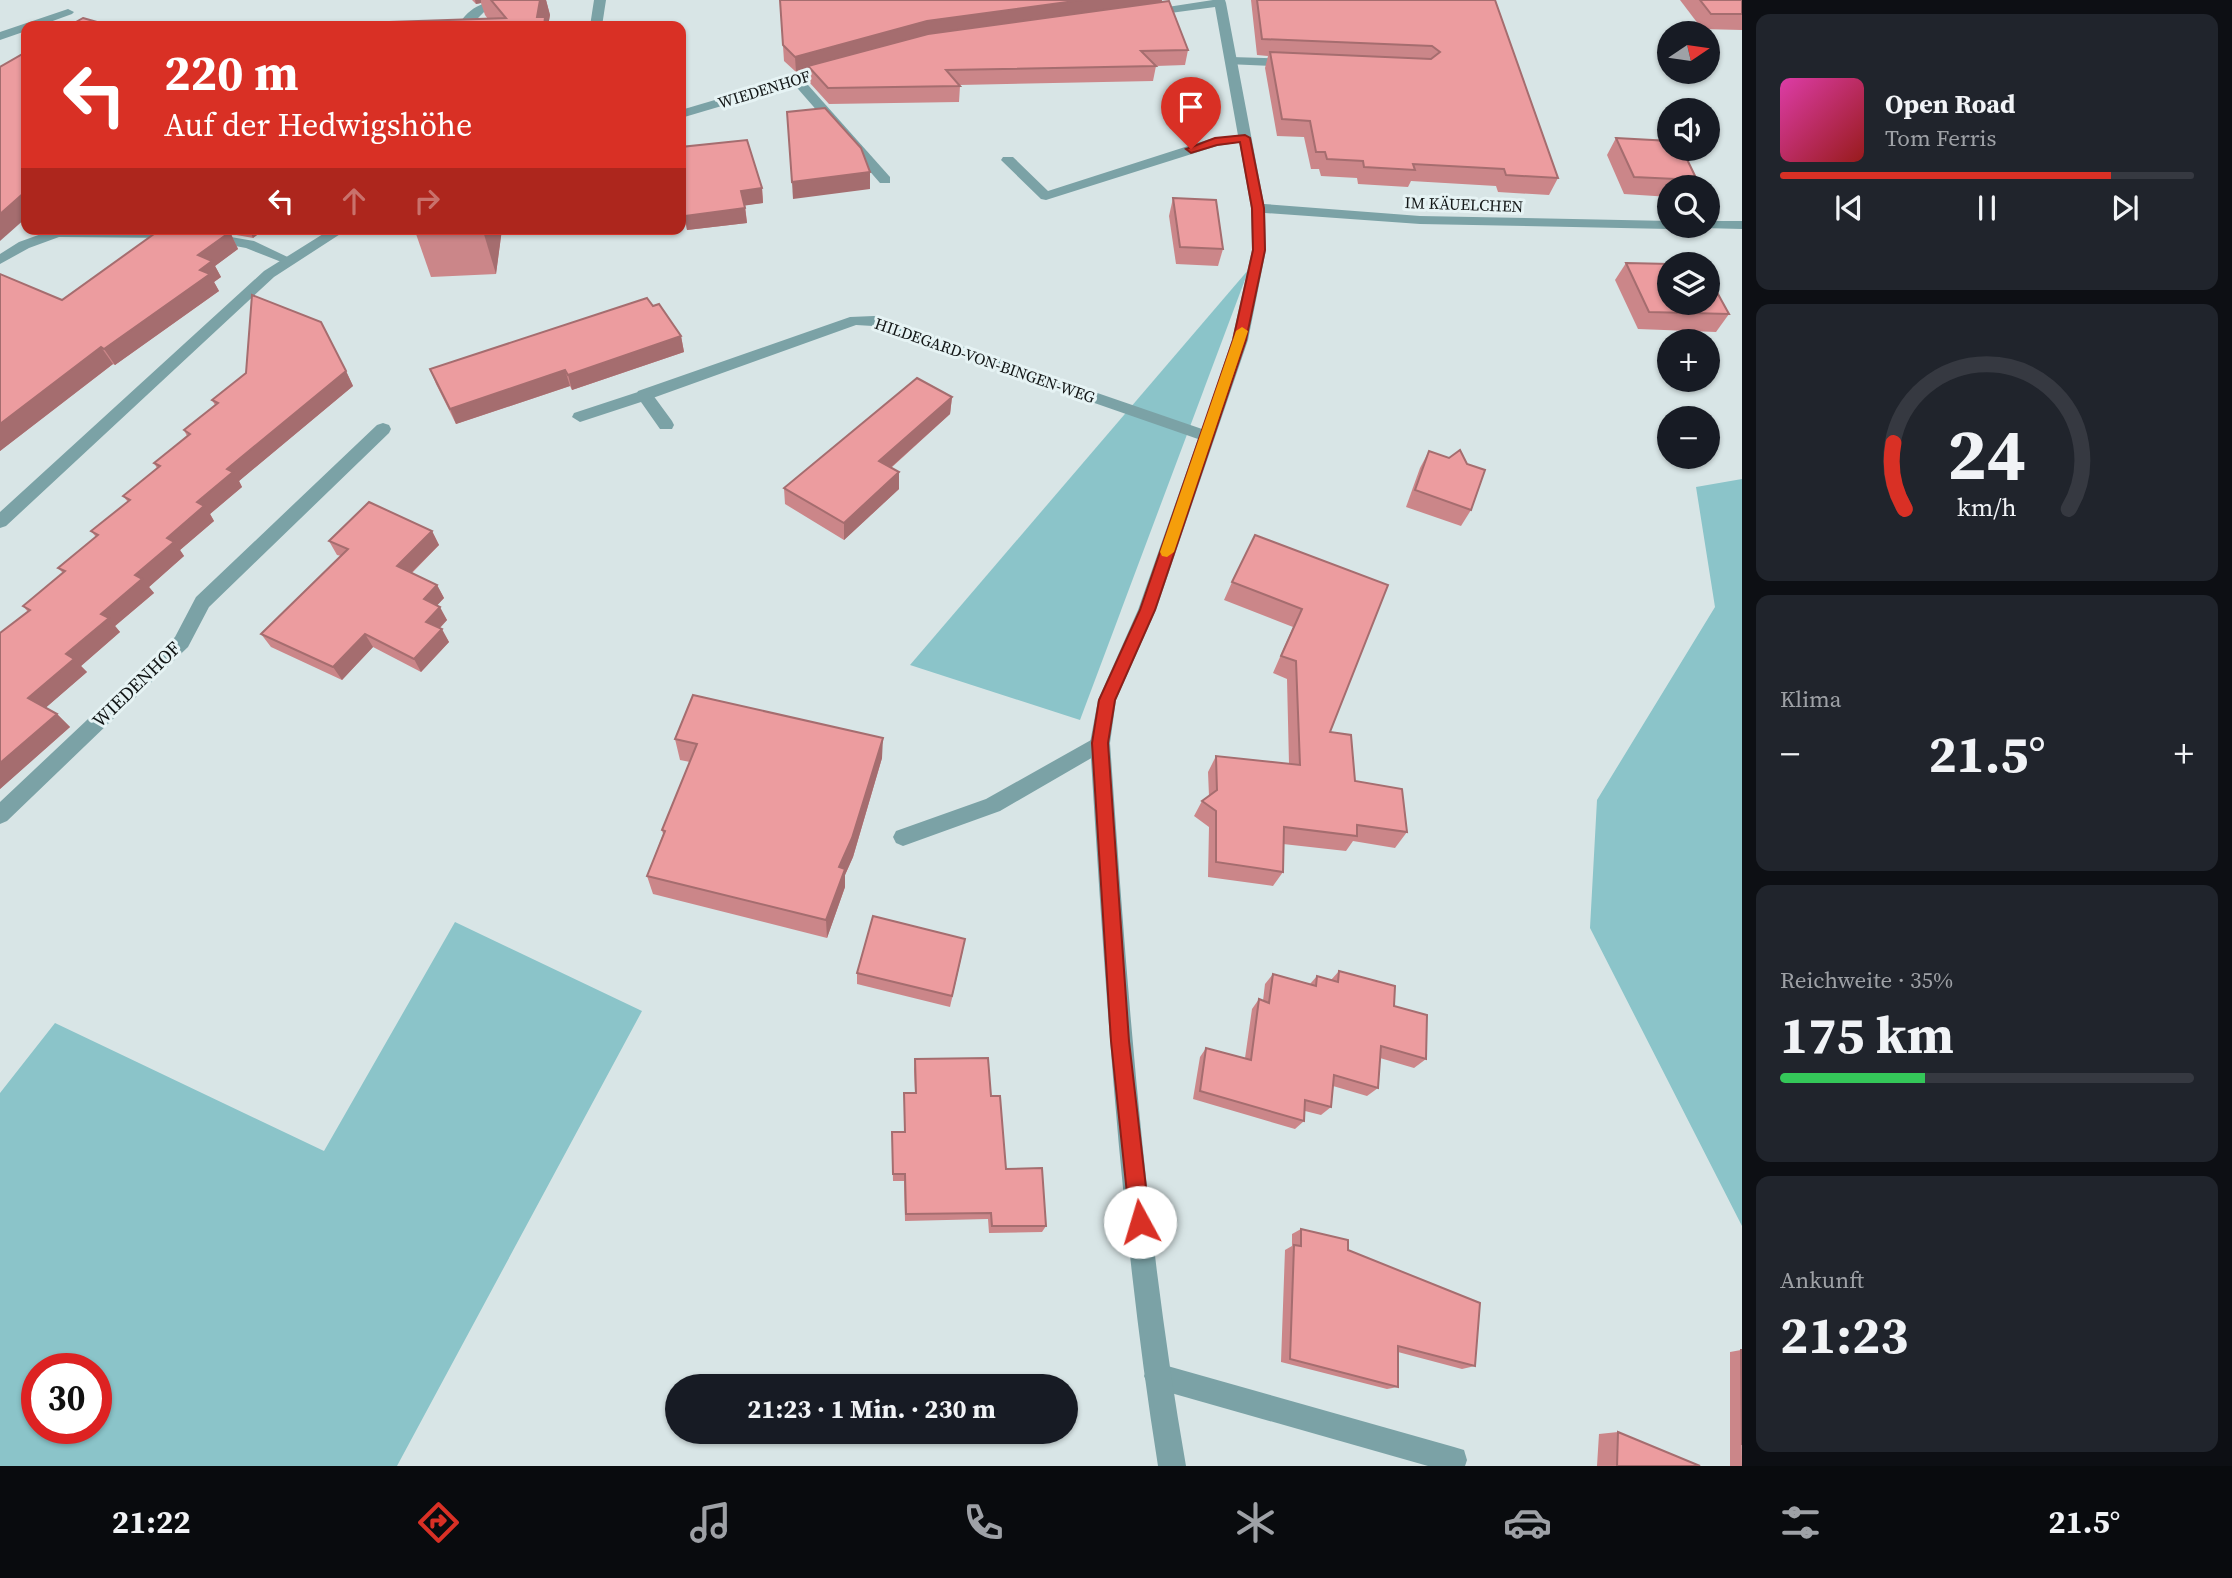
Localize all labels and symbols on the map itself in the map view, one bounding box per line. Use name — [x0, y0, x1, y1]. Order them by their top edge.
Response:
north arrow — [1657, 21, 1720, 84]
street label: WIEDENHOF — [715, 65, 813, 113]
pin — [1161, 77, 1221, 149]
street label: IM KÄUELCHEN — [1404, 191, 1524, 217]
street label: HILDEGARD-VON-BINGEN-WEG — [872, 312, 1098, 408]
street label: WIEDENHOF — [86, 635, 186, 733]
position arrow — [1103, 1185, 1177, 1259]
speed limit sign: 30 — [21, 1353, 112, 1444]

